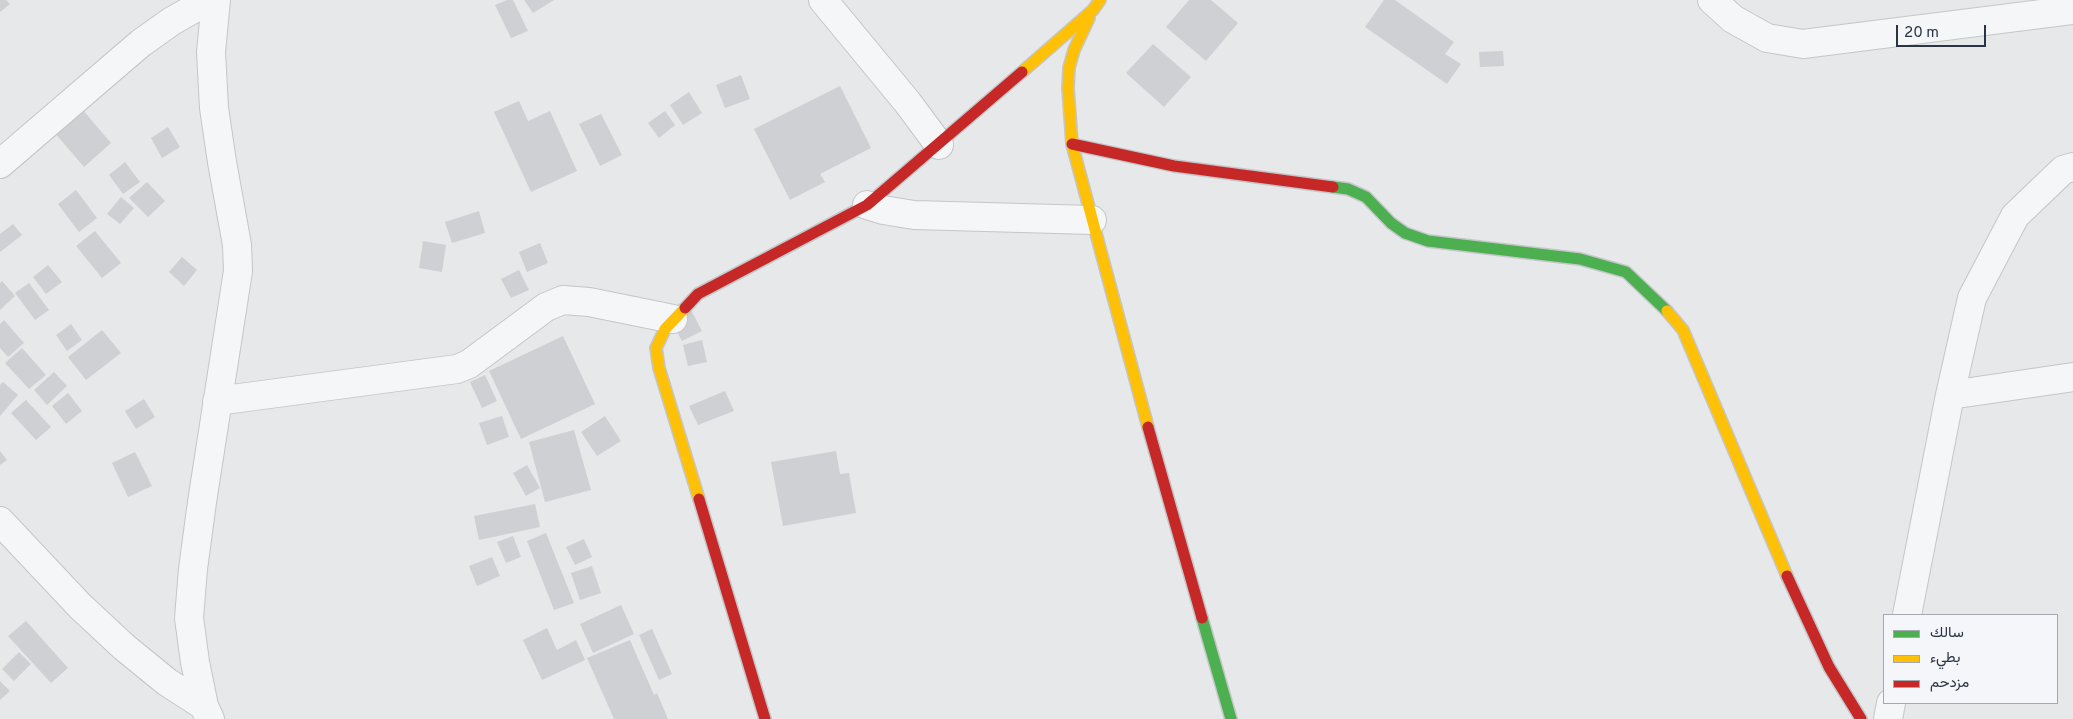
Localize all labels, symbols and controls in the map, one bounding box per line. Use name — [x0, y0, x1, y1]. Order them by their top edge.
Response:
scale bar — [1898, 15, 1988, 47]
text: 20 m — [1904, 24, 1939, 43]
legend — [1883, 614, 2058, 704]
text: سالك — [1930, 624, 1964, 643]
text: بطيء — [1930, 649, 1960, 668]
text: مزدحم — [1930, 674, 1969, 693]

